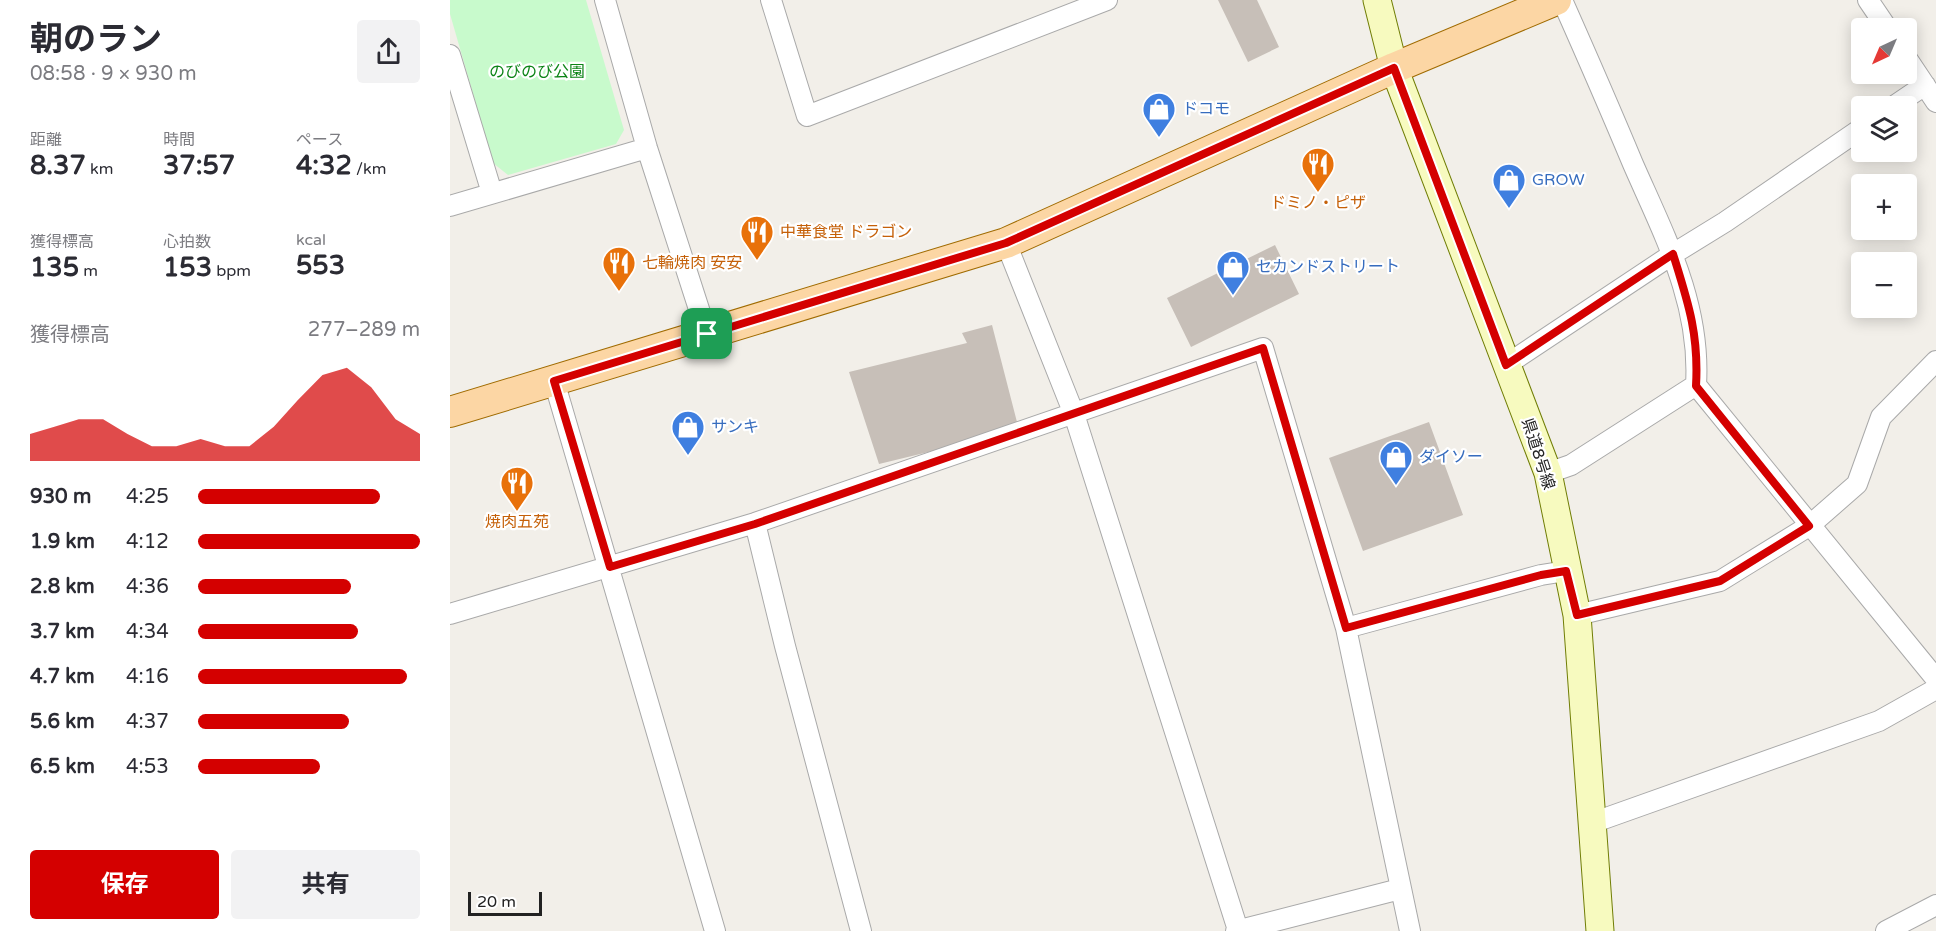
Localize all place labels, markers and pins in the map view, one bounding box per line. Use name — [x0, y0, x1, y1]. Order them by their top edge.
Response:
shop icon: ドコモ — [1141, 91, 1177, 138]
place label: ドコモ — [1182, 99, 1230, 119]
restaurant icon: ドミノ・ピザ — [1300, 146, 1336, 193]
shop icon: GROW — [1491, 162, 1527, 209]
place label: GROW — [1532, 170, 1585, 190]
place label: ドミノ・ピザ — [1270, 193, 1366, 213]
restaurant icon: 中華食堂 ドラゴン — [739, 214, 775, 261]
place label: 中華食堂 ドラゴン — [780, 222, 912, 242]
restaurant icon: 七輪焼肉 安安 — [601, 245, 637, 292]
shop icon: セカンドストリート — [1215, 249, 1251, 296]
place label: 七輪焼肉 安安 — [642, 253, 742, 273]
place label: セカンドストリート — [1256, 257, 1400, 277]
pin — [681, 308, 732, 359]
shop icon: サンキ — [670, 409, 706, 456]
place label: サンキ — [711, 417, 759, 437]
shop icon: ダイソー — [1378, 439, 1414, 486]
place label: ダイソー — [1419, 447, 1483, 467]
restaurant icon: 焼肉五苑 — [499, 465, 535, 512]
place label: 焼肉五苑 — [485, 512, 549, 532]

